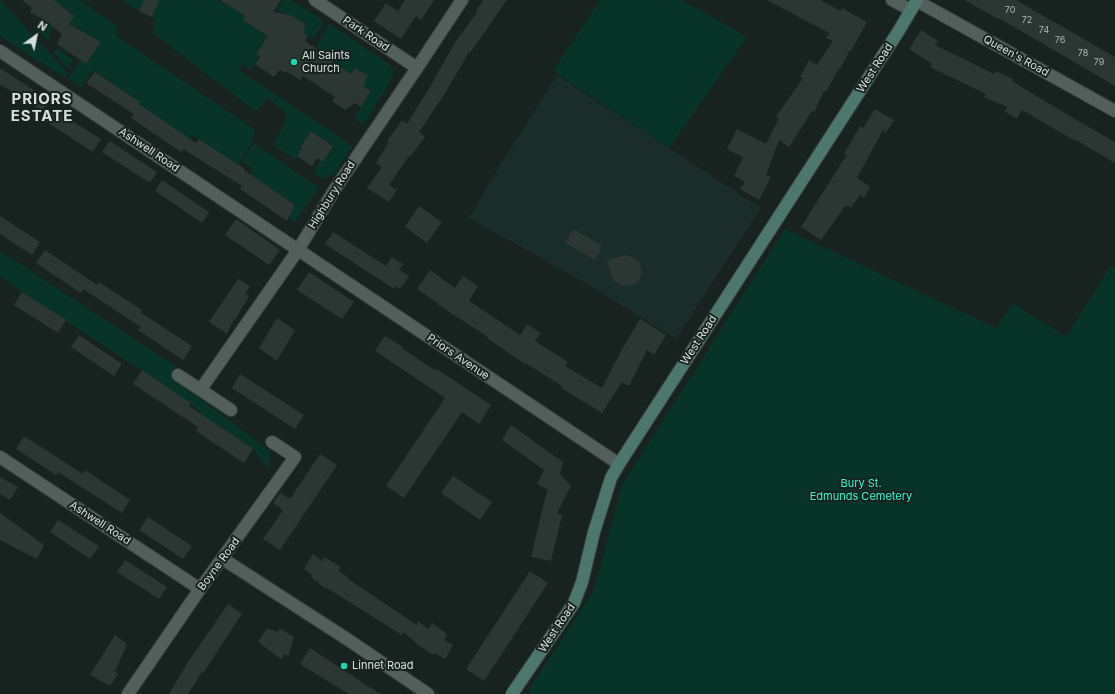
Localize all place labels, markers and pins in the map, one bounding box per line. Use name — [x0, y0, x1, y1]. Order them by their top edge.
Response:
place label: All Saints Church — [302, 49, 350, 75]
marker: All Saints Church — [289, 57, 299, 67]
place label: Linnet Road — [352, 659, 414, 673]
marker: Linnet Road — [339, 661, 349, 671]

